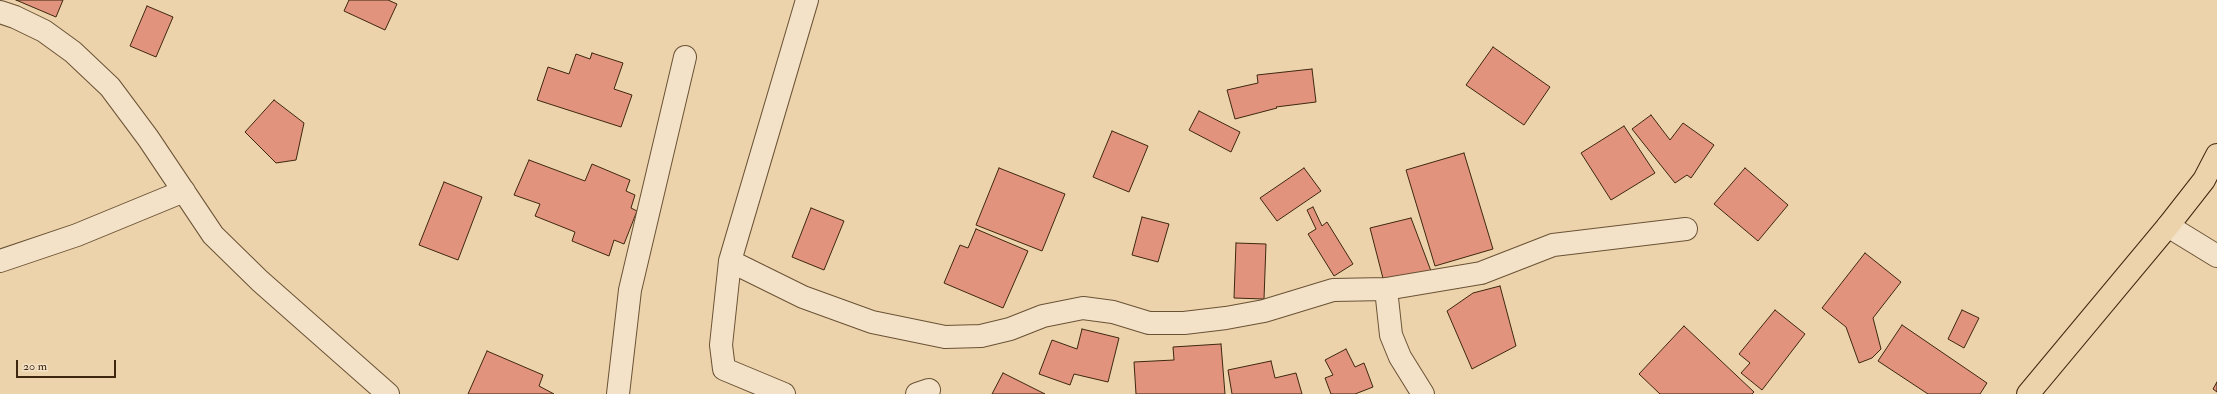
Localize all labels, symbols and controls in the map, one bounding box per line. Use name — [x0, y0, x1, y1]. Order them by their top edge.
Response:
scale bar — [18, 352, 118, 378]
text: 20 m — [23, 359, 47, 374]

